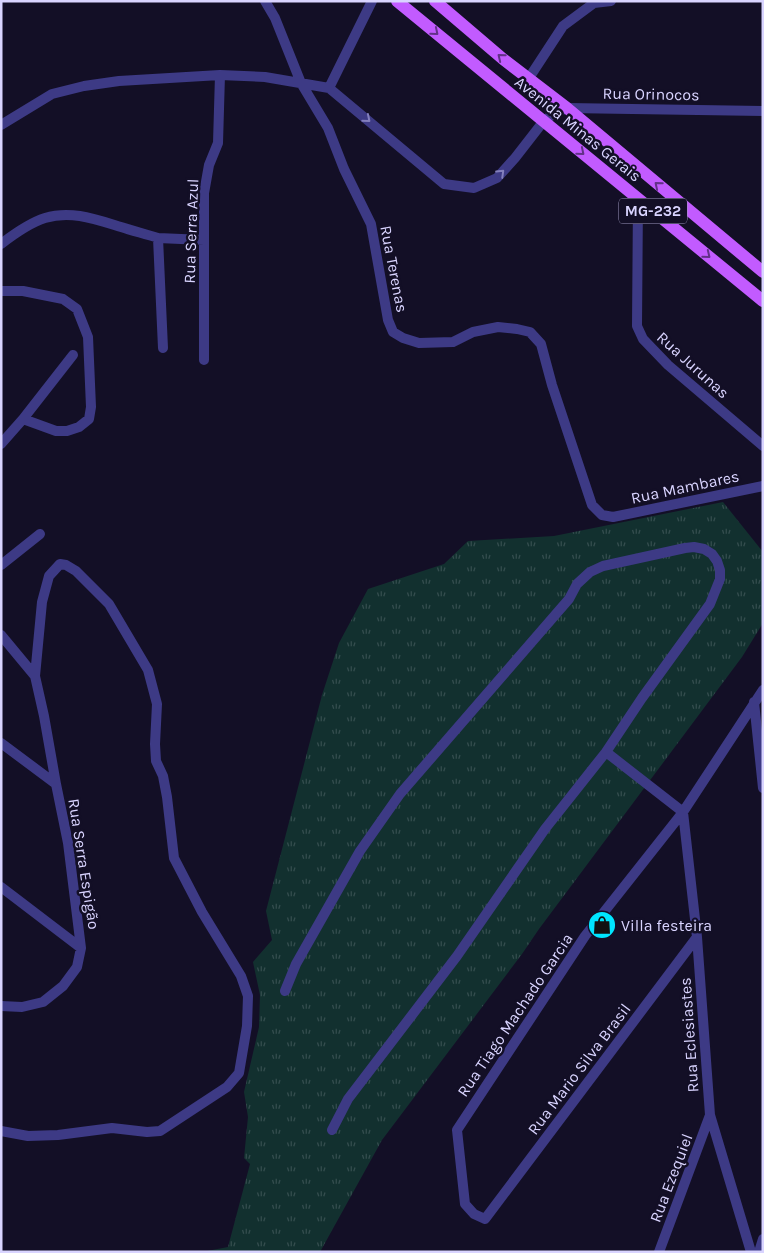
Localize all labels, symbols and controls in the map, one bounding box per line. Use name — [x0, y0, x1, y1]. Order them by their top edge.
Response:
one-way arrow — [429, 27, 438, 36]
one-way arrow — [498, 54, 507, 62]
street label: Avenida Minas Gerais — [511, 72, 645, 186]
street label: Rua Orinocos — [602, 84, 700, 104]
one-way arrow — [361, 113, 370, 122]
one-way arrow — [576, 147, 585, 156]
one-way arrow — [495, 170, 504, 179]
street label: Rua Serra Azul — [180, 178, 202, 284]
one-way arrow — [655, 182, 664, 190]
road number: MG-232 — [619, 198, 687, 224]
street label: Rua Terenas — [376, 224, 412, 314]
one-way arrow — [701, 250, 710, 258]
street label: Rua Jurunas — [653, 328, 733, 402]
street label: Rua Mambares — [629, 466, 741, 508]
street label: Rua Serra Espigão — [64, 797, 104, 931]
shop icon: Villa festeira — [587, 910, 617, 940]
place label: Villa festeira — [621, 916, 712, 935]
street label: Rua Tiago Machado Garcia — [453, 930, 577, 1100]
street label: Rua Eclesiastes — [676, 977, 702, 1093]
street label: Rua Mario Silva Brasil — [523, 1000, 635, 1138]
street label: Rua Ezequiel — [645, 1131, 697, 1225]

